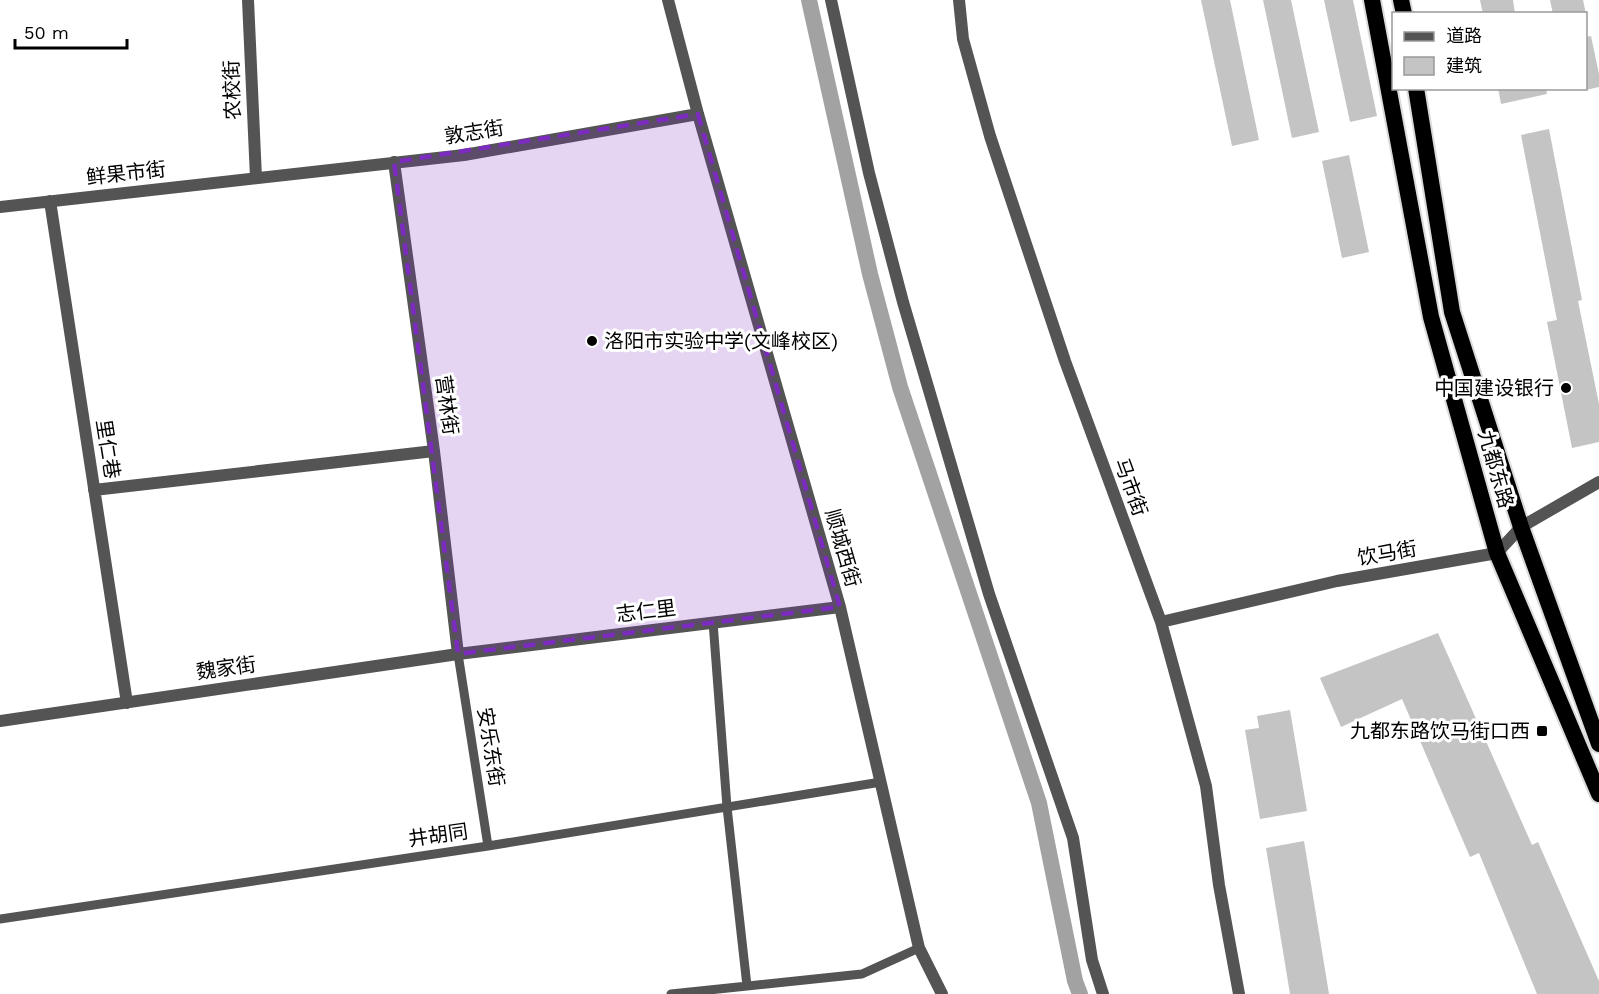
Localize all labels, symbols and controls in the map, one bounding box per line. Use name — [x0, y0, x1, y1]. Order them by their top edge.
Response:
scale bar — [15, 12, 128, 50]
legend — [1392, 12, 1587, 90]
text: 50 m — [24, 22, 69, 43]
text: 道路 — [1446, 25, 1482, 46]
text: 建筑 — [1446, 55, 1482, 76]
street label: 农校街 — [219, 60, 245, 120]
street label: 敦志街 — [442, 115, 506, 149]
street label: 鲜果市街 — [85, 157, 167, 189]
place label: 洛阳市实验中学(文峰校区) — [604, 329, 838, 353]
marker: 洛阳市实验中学(文峰校区) — [585, 334, 599, 348]
street label: 营林街 — [431, 374, 463, 436]
place label: 中国建设银行 — [1434, 376, 1554, 400]
marker: 中国建设银行 — [1559, 381, 1573, 395]
street label: 里仁巷 — [91, 417, 125, 481]
street label: 九都东路 — [1473, 427, 1519, 511]
street label: 马市街 — [1109, 455, 1153, 519]
street label: 顺城西街 — [820, 506, 866, 590]
street label: 饮马街 — [1355, 536, 1419, 570]
street label: 志仁里 — [615, 595, 677, 627]
street label: 魏家街 — [195, 652, 257, 684]
street label: 安乐东街 — [473, 706, 509, 788]
place label: 九都东路饮马街口西 — [1350, 719, 1530, 743]
marker: 九都东路饮马街口西 — [1535, 724, 1549, 738]
street label: 井胡同 — [407, 819, 469, 851]

